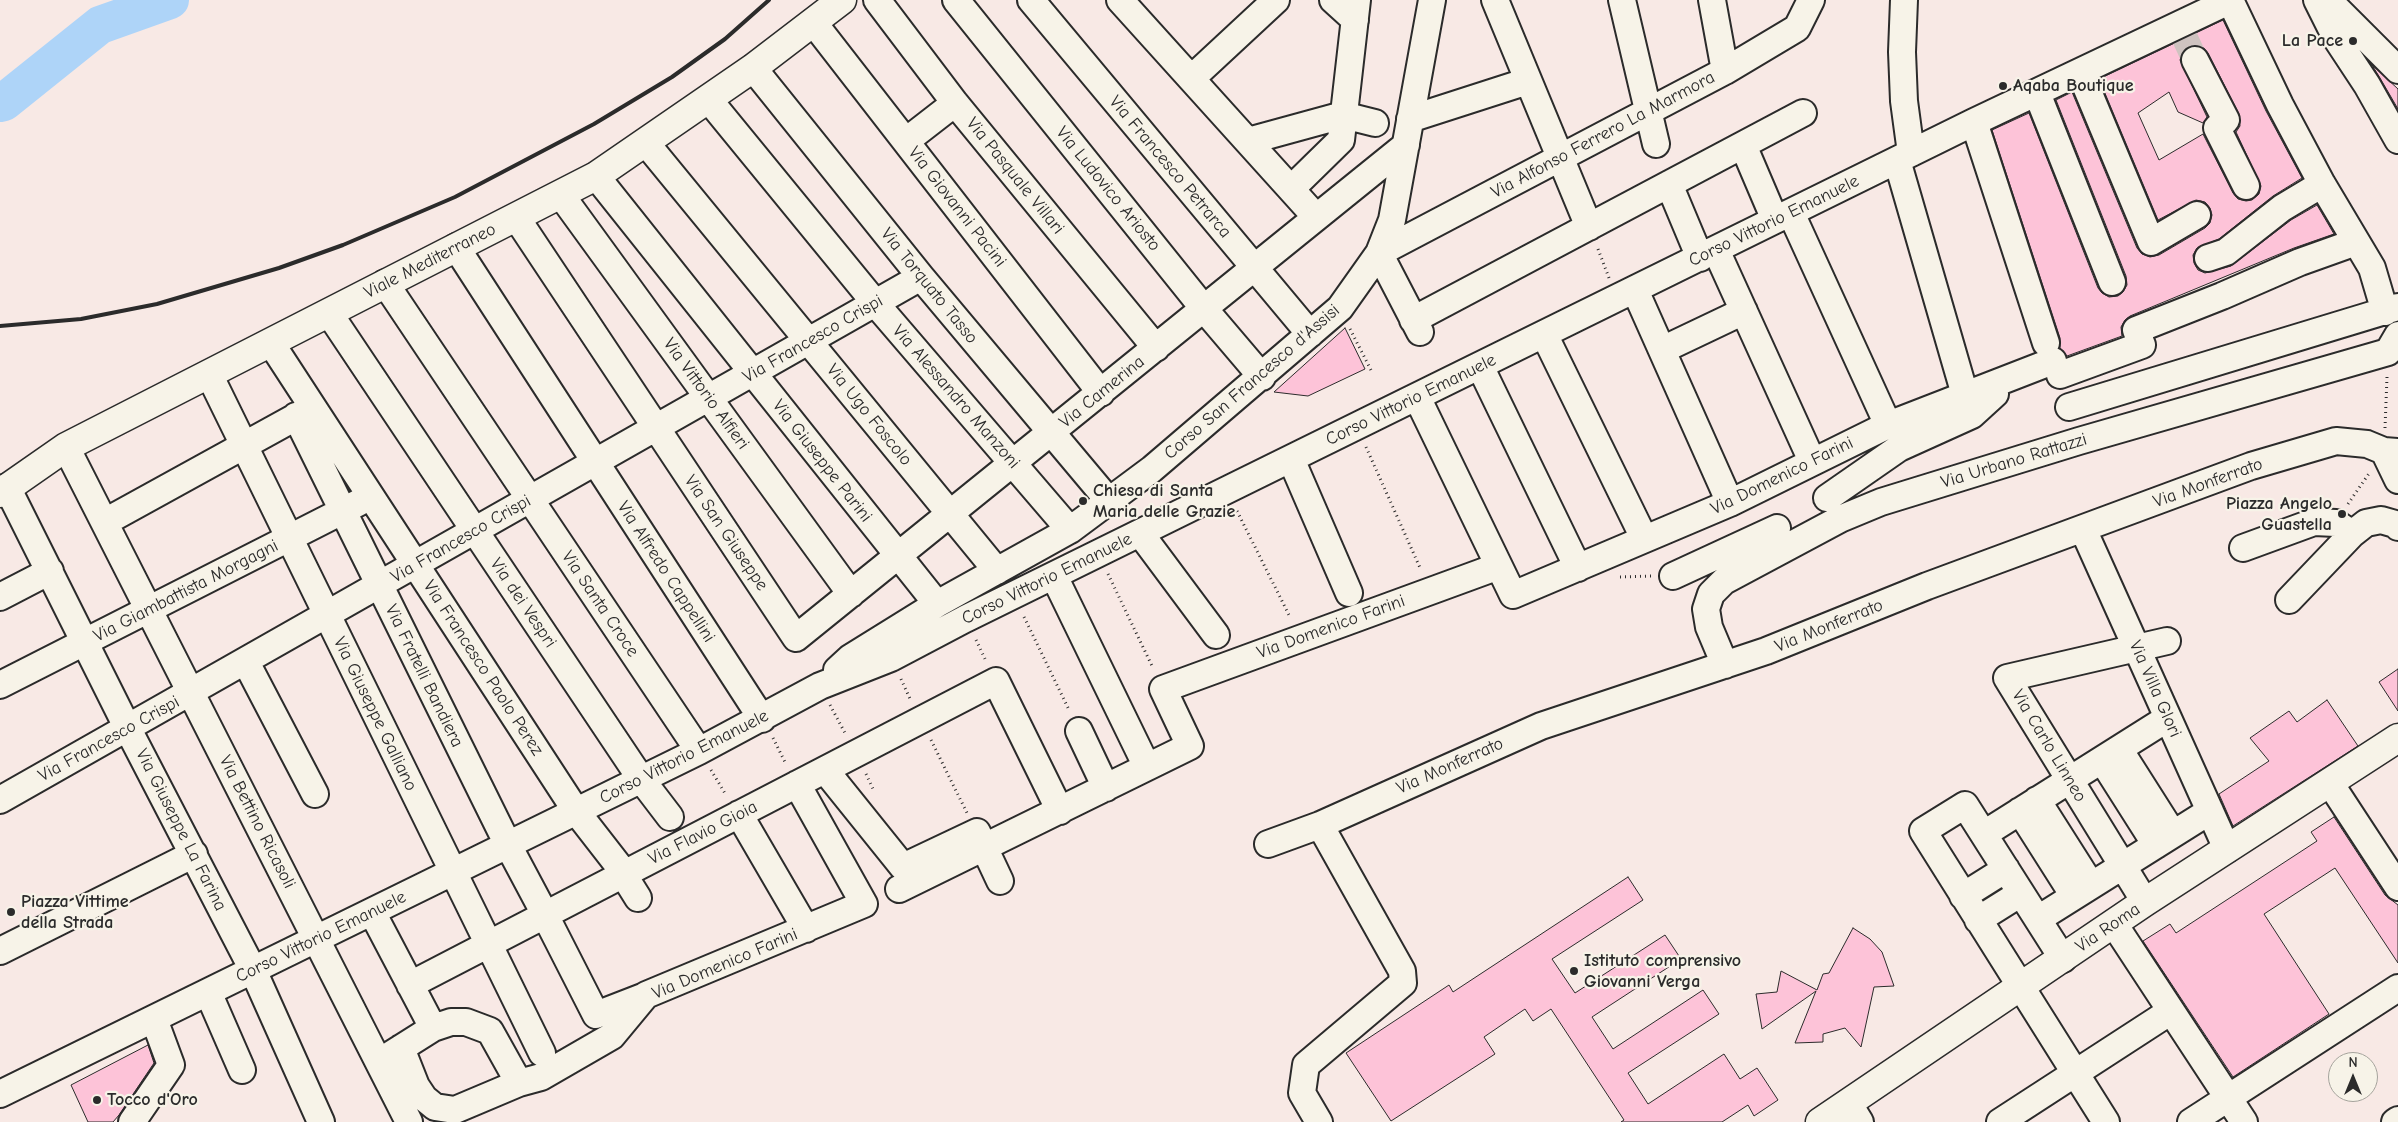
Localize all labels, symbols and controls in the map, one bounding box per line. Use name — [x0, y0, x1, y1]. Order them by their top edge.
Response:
place label: La Pace — [2282, 30, 2343, 52]
marker: La Pace — [2347, 35, 2359, 47]
street label: Via Alfonso Ferrero La Marmora — [1487, 67, 1719, 203]
place label: Aqaba Boutique — [2013, 75, 2134, 97]
marker: Aqaba Boutique — [1997, 80, 2009, 92]
street label: Via Francesco Petrarca — [1104, 92, 1236, 242]
street label: Via Pasquale Villari — [961, 113, 1069, 239]
street label: Via Ludovico Ariosto — [1051, 122, 1165, 256]
street label: Via Giovanni Pacini — [903, 142, 1011, 272]
street label: Corso Vittorio Emanuele — [1685, 170, 1863, 272]
street label: Viale Mediterraneo — [360, 218, 500, 304]
street label: Via Torquato Tasso — [876, 224, 982, 348]
street label: Via Francesco Crispi — [739, 290, 887, 388]
street label: Corso San Francesco d'Assisi — [1160, 300, 1344, 464]
street label: Via Alessandro Manzoni — [888, 321, 1024, 473]
street label: Via Vittorio Alfieri — [658, 334, 754, 454]
street label: Corso Vittorio Emanuele — [1322, 349, 1500, 451]
street label: Via Camerina — [1055, 351, 1149, 433]
street label: Via Ugo Foscolo — [821, 360, 917, 470]
street label: Via Giuseppe Parini — [767, 395, 877, 527]
street label: Via Urbano Rattazzi — [1938, 429, 2090, 493]
street label: Via Domenico Farini — [1707, 432, 1857, 520]
street label: Via Monferrato — [2150, 453, 2266, 513]
street label: Via San Giuseppe — [679, 471, 773, 595]
place label: Chiesa di Santa Maria delle Grazie — [1093, 480, 1235, 522]
street label: Via Francesco Crispi — [387, 490, 535, 588]
place label: Piazza Angelo Guastella — [2226, 493, 2332, 536]
marker: Chiesa di Santa Maria delle Grazie — [1077, 495, 1089, 507]
street label: Via Alfredo Cappellini — [612, 497, 720, 647]
marker: Piazza Angelo Guastella — [2336, 508, 2348, 520]
street label: Corso Vittorio Emanuele — [958, 528, 1136, 630]
street label: Via Giambattista Morgagni — [90, 535, 282, 647]
street label: Via Santa Croce — [557, 547, 643, 661]
street label: Via dei Vespri — [485, 554, 561, 652]
street label: Via Francesco Paolo Perez — [418, 576, 548, 760]
street label: Via Domenico Farini — [1254, 590, 1408, 664]
street label: Via Monferrato — [1772, 595, 1886, 657]
street label: Via Fratelli Bandiera — [380, 601, 468, 751]
street label: Via Giuseppe Galliano — [328, 633, 422, 795]
street label: Via Villa Glori — [2124, 637, 2186, 741]
street label: Via Carlo Linneo — [2007, 686, 2091, 806]
street label: Via Francesco Crispi — [35, 691, 183, 787]
street label: Corso Vittorio Emanuele — [596, 705, 772, 809]
street label: Via Monferrato — [1393, 733, 1507, 799]
street label: Via Giuseppe La Farina — [131, 745, 231, 915]
street label: Via Bettino Ricasoli — [214, 752, 300, 892]
street label: Via Flavio Gioia — [645, 796, 761, 870]
street label: Corso Vittorio Emanuele — [232, 886, 410, 988]
place label: Piazza Vittime della Strada — [21, 891, 129, 934]
street label: Via Roma — [2072, 899, 2144, 957]
marker: Piazza Vittime della Strada — [5, 906, 17, 918]
street label: Via Domenico Farini — [649, 924, 801, 1004]
place label: Istituto comprensivo Giovanni Verga — [1584, 950, 1741, 992]
marker: Istituto comprensivo Giovanni Verga — [1568, 965, 1580, 977]
north arrow — [2328, 1052, 2378, 1102]
text: N — [2348, 1054, 2358, 1071]
place label: Tocco d'Oro — [107, 1089, 198, 1111]
marker: Tocco d'Oro — [91, 1094, 103, 1106]

